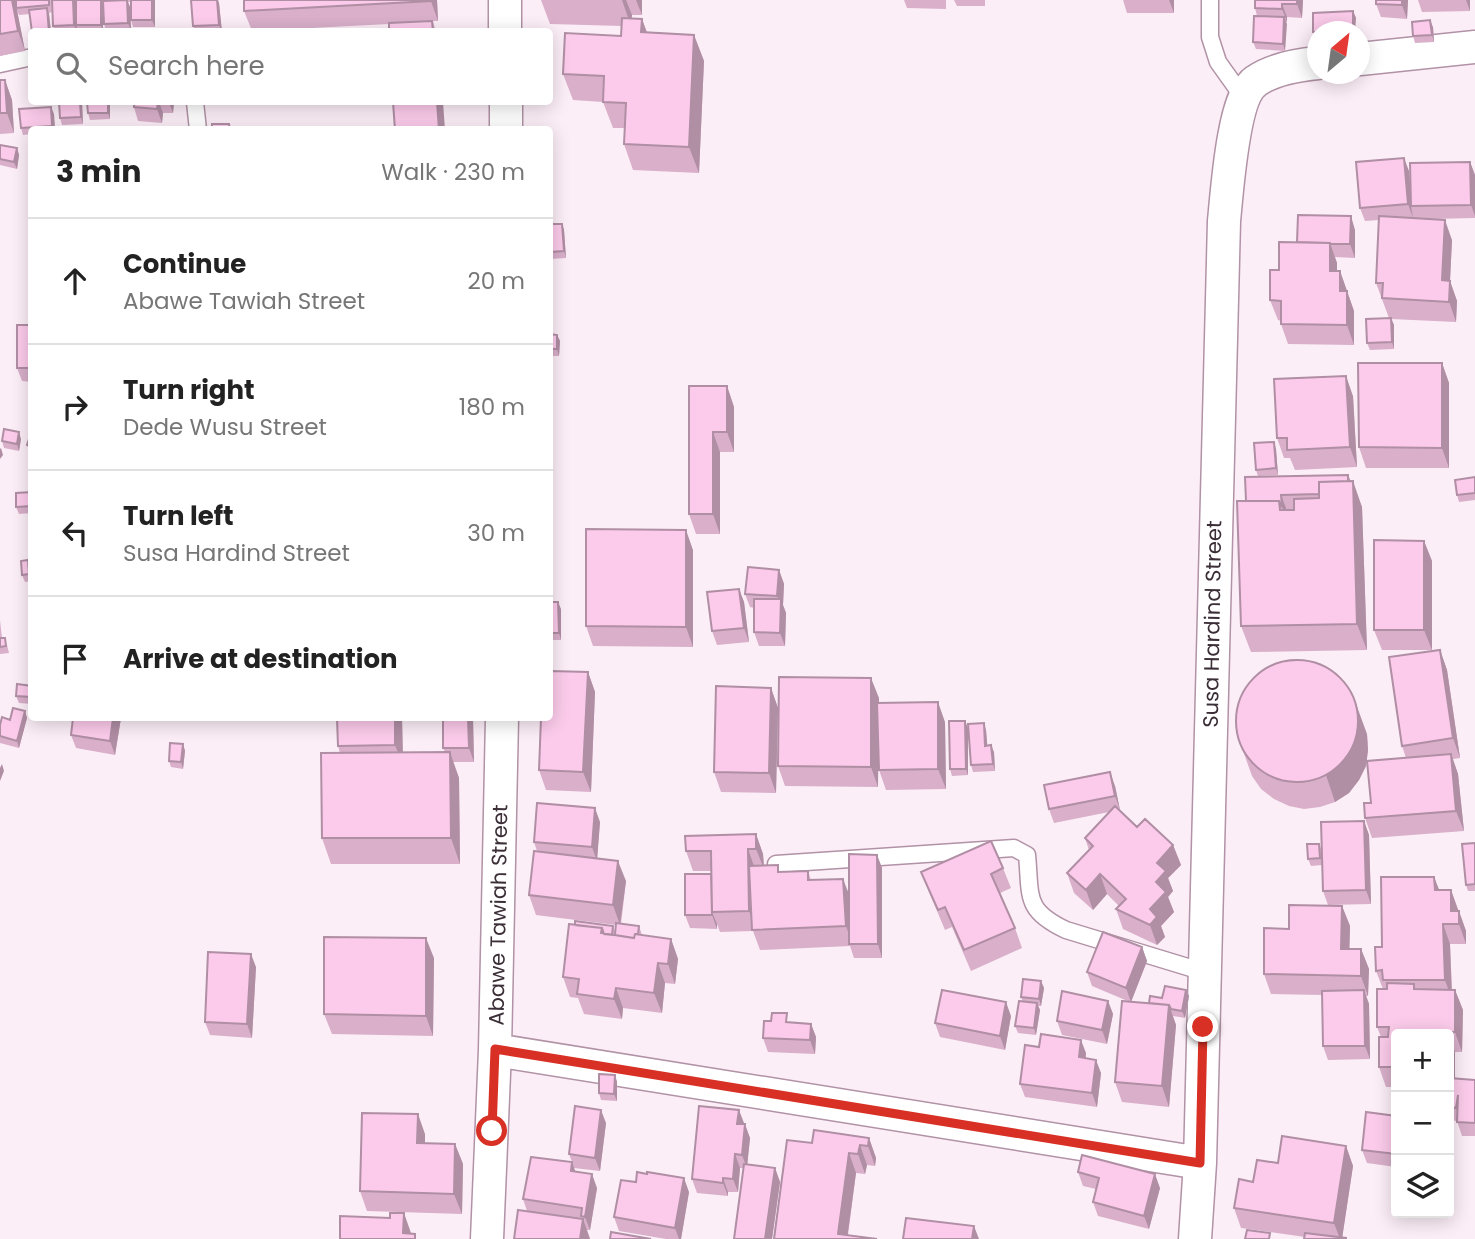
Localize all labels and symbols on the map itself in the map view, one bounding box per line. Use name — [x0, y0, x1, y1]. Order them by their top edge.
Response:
north arrow — [1307, 21, 1370, 84]
street label: Susa Hardind Street — [1196, 520, 1228, 728]
street label: Abawe Tawiah Street — [482, 804, 514, 1026]
route end — [1187, 1011, 1218, 1042]
route start — [476, 1115, 507, 1146]

